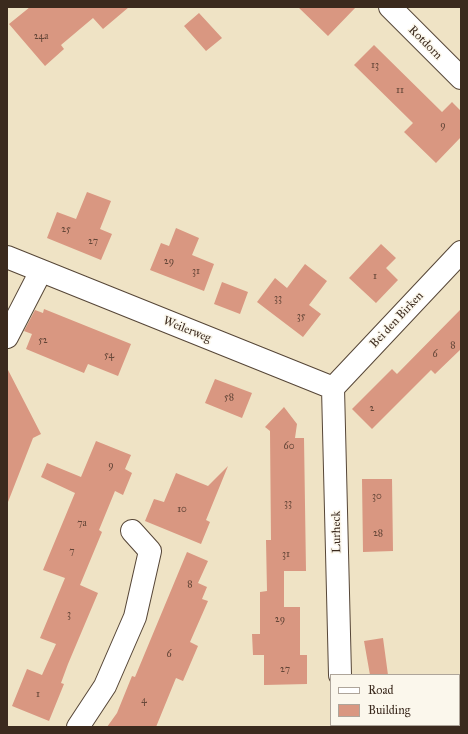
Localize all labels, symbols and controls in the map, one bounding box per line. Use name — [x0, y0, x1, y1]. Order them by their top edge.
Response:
street label: Rotdorn — [405, 23, 445, 63]
house number: 24a — [34, 31, 48, 43]
house number: 13 — [371, 60, 379, 72]
house number: 11 — [396, 85, 404, 97]
house number: 9 — [440, 120, 446, 132]
house number: 25 — [61, 224, 71, 236]
house number: 27 — [88, 236, 98, 248]
house number: 29 — [164, 256, 174, 268]
house number: 31 — [192, 266, 200, 278]
house number: 1 — [373, 271, 377, 283]
street label: Bei den Birken — [367, 289, 427, 351]
house number: 33 — [274, 293, 282, 305]
house number: 35 — [297, 311, 305, 323]
street label: Weilerweg — [161, 314, 213, 346]
house number: 52 — [38, 335, 48, 347]
house number: 8 — [450, 340, 456, 352]
house number: 6 — [432, 349, 438, 361]
house number: 54 — [104, 350, 114, 362]
house number: 58 — [224, 392, 234, 404]
house number: 2 — [370, 403, 374, 415]
house number: 60 — [284, 441, 294, 453]
house number: 9 — [108, 460, 114, 472]
house number: 30 — [372, 491, 382, 503]
house number: 33 — [284, 498, 292, 510]
house number: 10 — [177, 504, 187, 516]
street label: Lurheck — [329, 511, 345, 553]
house number: 7a — [77, 518, 87, 530]
house number: 28 — [373, 528, 383, 540]
house number: 7 — [69, 546, 75, 558]
house number: 31 — [282, 549, 290, 561]
house number: 8 — [187, 579, 193, 591]
house number: 3 — [67, 609, 71, 621]
house number: 29 — [275, 614, 285, 626]
house number: 6 — [166, 649, 172, 661]
house number: 27 — [280, 664, 290, 676]
legend — [330, 674, 460, 726]
text: Road — [368, 683, 394, 697]
house number: 1 — [36, 689, 40, 701]
house number: 4 — [141, 695, 147, 707]
text: Building — [368, 703, 410, 717]

